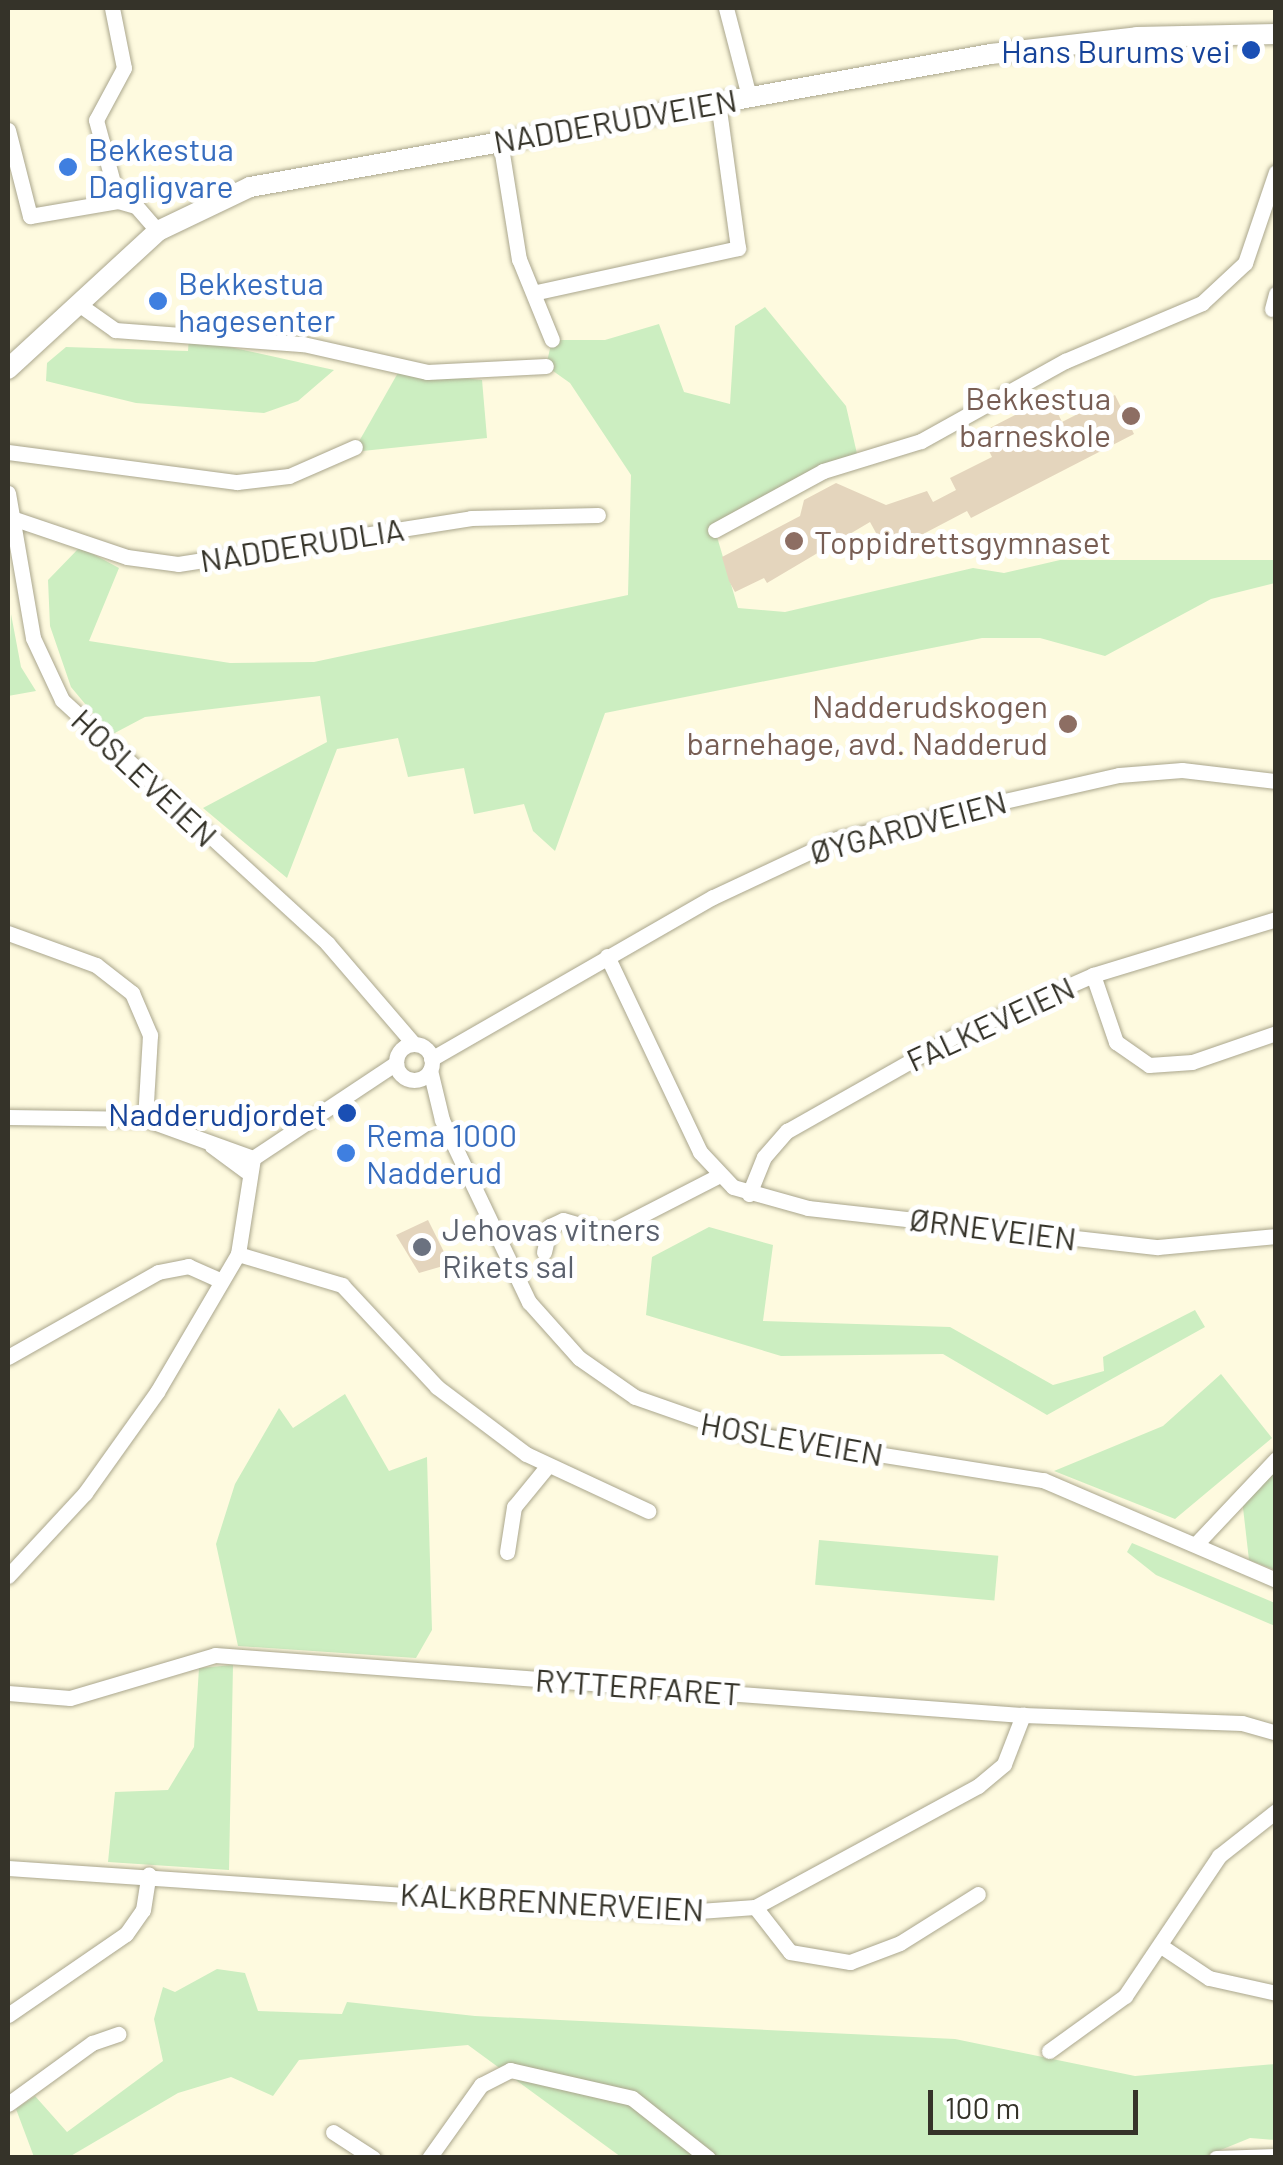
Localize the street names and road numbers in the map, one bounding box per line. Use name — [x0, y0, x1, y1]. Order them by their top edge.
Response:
street label: NADDERUDVEIEN — [490, 80, 740, 160]
street label: NADDERUDLIA — [197, 509, 407, 579]
street label: HOSLEVEIEN — [64, 700, 226, 854]
street label: ØYGARDVEIEN — [805, 781, 1011, 871]
street label: FALKEVEIEN — [900, 967, 1080, 1079]
street label: ØRNEVEIEN — [908, 1199, 1078, 1257]
street label: HOSLEVEIEN — [698, 1403, 886, 1473]
street label: RYTTERFARET — [534, 1660, 742, 1712]
street label: KALKBRENNERVEIEN — [399, 1874, 705, 1928]

